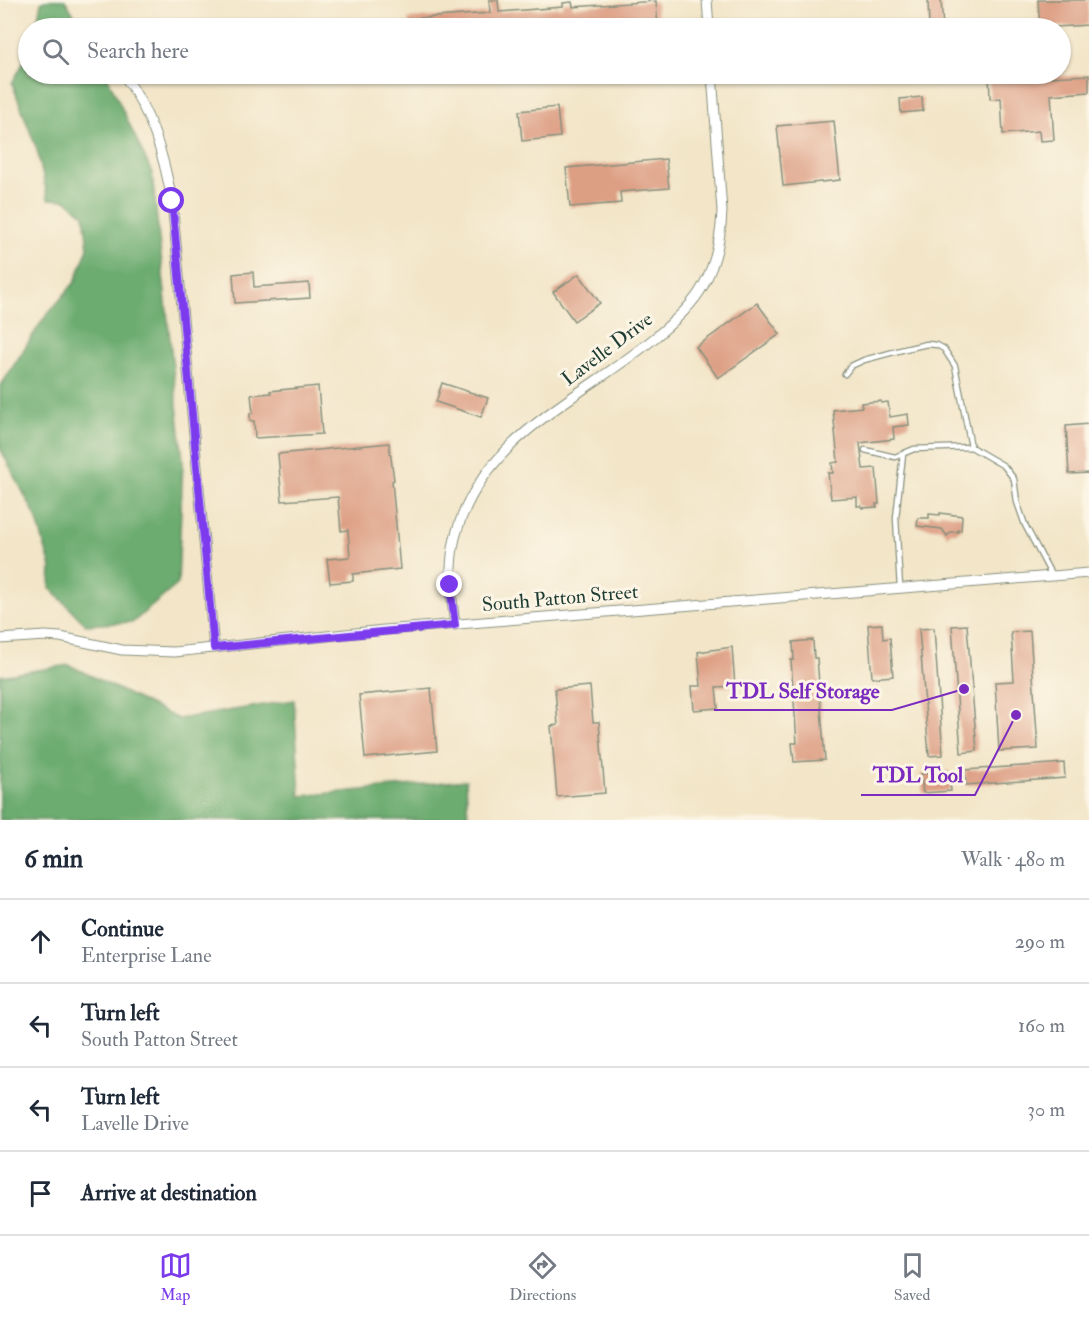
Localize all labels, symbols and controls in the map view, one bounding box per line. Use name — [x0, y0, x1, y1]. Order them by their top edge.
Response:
search box — [18, 18, 1071, 84]
icon: search — [39, 35, 72, 68]
text: Search here — [87, 37, 189, 65]
route start — [158, 187, 184, 213]
street label: Lavelle Drive — [556, 307, 658, 391]
route end — [436, 571, 462, 597]
street label: South Patton Street — [481, 579, 640, 617]
callout: TDL Self Storage — [714, 671, 892, 710]
text: TDL Self Storage — [725, 678, 880, 705]
callout: TDL Tool — [861, 756, 975, 795]
text: TDL Tool — [872, 762, 964, 789]
text: 6 min — [24, 843, 83, 875]
text: Walk · 480 m — [961, 847, 1065, 872]
text: Continue — [81, 915, 164, 943]
icon: ahead — [24, 925, 57, 958]
text: 290 m — [1015, 929, 1065, 954]
text: Enterprise Lane — [81, 943, 212, 968]
text: Turn left — [81, 999, 160, 1027]
icon: left — [24, 1009, 57, 1042]
text: 160 m — [1018, 1013, 1065, 1038]
text: South Patton Street — [81, 1027, 238, 1052]
text: Turn left — [81, 1083, 160, 1111]
icon: left — [24, 1093, 57, 1126]
text: 30 m — [1027, 1097, 1065, 1122]
text: Lavelle Drive — [81, 1111, 189, 1136]
icon: arrive — [24, 1177, 57, 1210]
text: Arrive at destination — [81, 1179, 257, 1207]
tab: Map — [159, 1249, 192, 1305]
tab: Directions — [509, 1249, 576, 1305]
tab: Saved — [894, 1249, 930, 1305]

